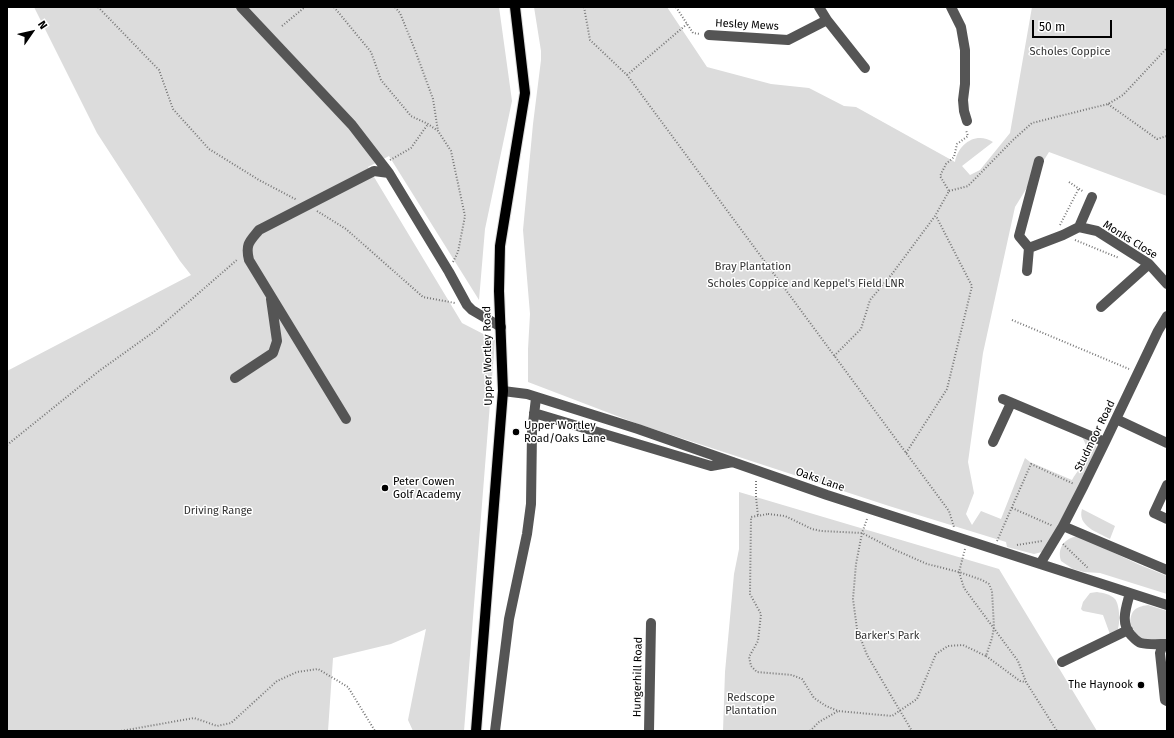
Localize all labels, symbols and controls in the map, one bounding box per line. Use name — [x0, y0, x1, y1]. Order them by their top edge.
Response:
north arrow — [12, 12, 52, 52]
scale bar — [1034, 12, 1114, 38]
street label: Hesley Mews — [715, 17, 779, 33]
text: N — [35, 18, 50, 32]
text: 50 m — [1039, 20, 1065, 34]
park label: Scholes Coppice — [1030, 45, 1110, 59]
street label: Monks Close — [1100, 218, 1160, 262]
park label: Bray Plantation — [715, 260, 791, 274]
park label: Scholes Coppice and Keppel's Field LNR — [708, 277, 904, 291]
street label: Upper Wortley Road — [481, 306, 495, 406]
street label: Studmoor Road — [1072, 398, 1118, 474]
place label: Upper Wortley Road/Oaks Lane — [524, 419, 606, 445]
marker: Upper Wortley Road/Oaks Lane — [511, 427, 521, 437]
street label: Oaks Lane — [794, 465, 846, 495]
place label: Peter Cowen Golf Academy — [393, 475, 461, 501]
marker: Peter Cowen Golf Academy — [380, 483, 390, 493]
park label: Driving Range — [184, 504, 252, 518]
park label: Barker's Park — [855, 629, 919, 643]
street label: Hungerhill Road — [631, 637, 645, 717]
place label: The Haynook — [1068, 678, 1133, 692]
marker: The Haynook — [1136, 680, 1146, 690]
park label: Redscope Plantation — [725, 691, 777, 717]

